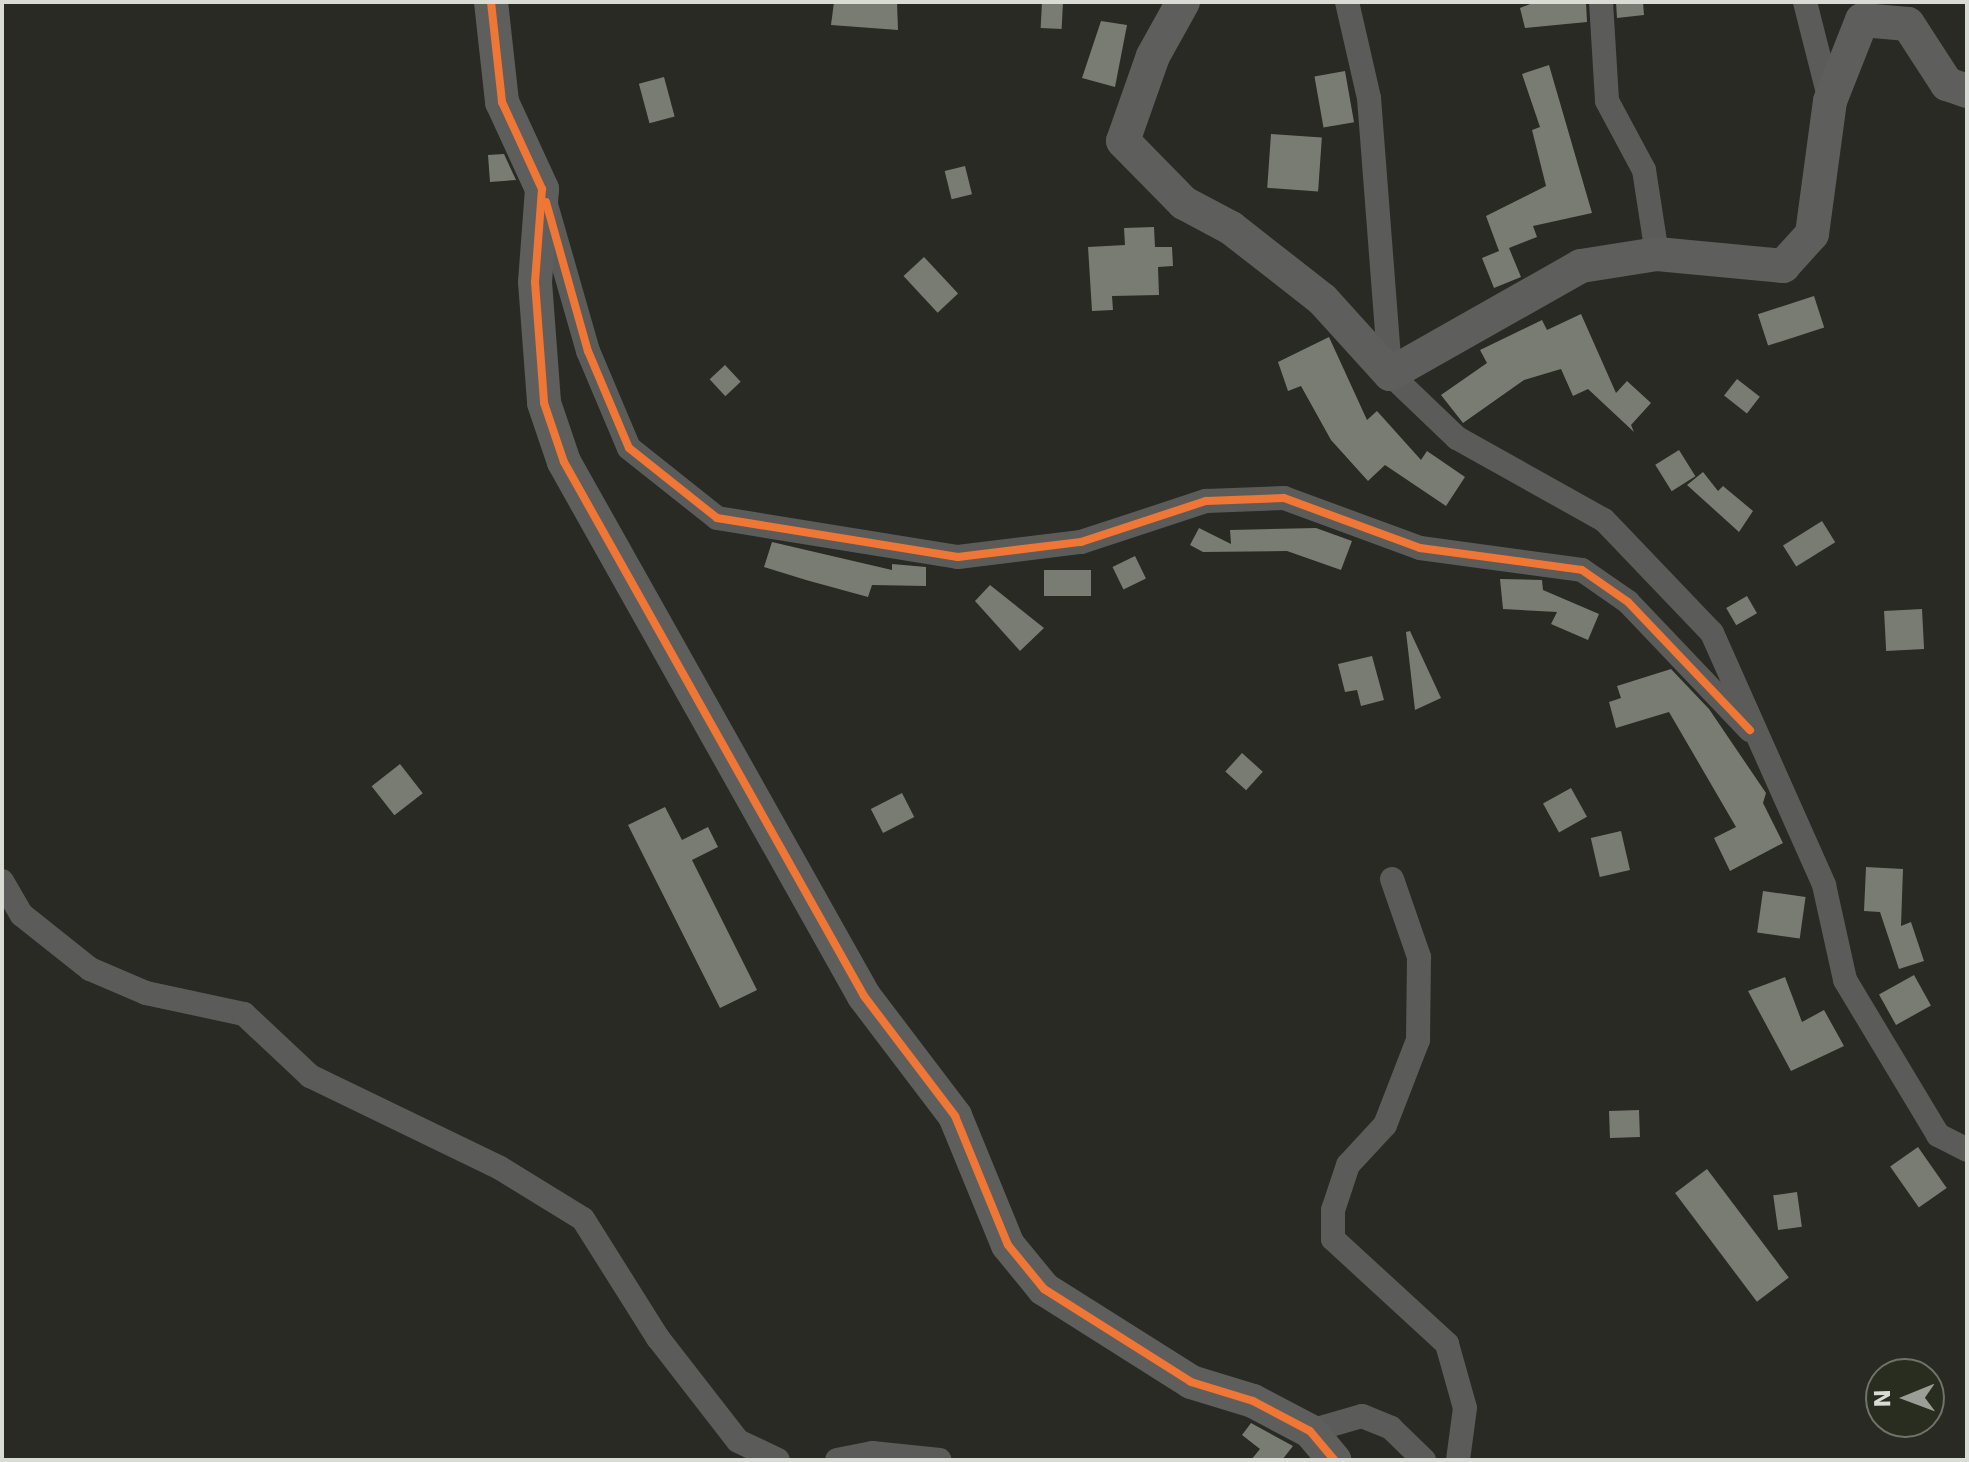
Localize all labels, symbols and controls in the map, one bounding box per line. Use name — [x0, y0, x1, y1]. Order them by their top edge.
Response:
north arrow — [1865, 1358, 1945, 1438]
text: N — [1870, 1389, 1895, 1408]

